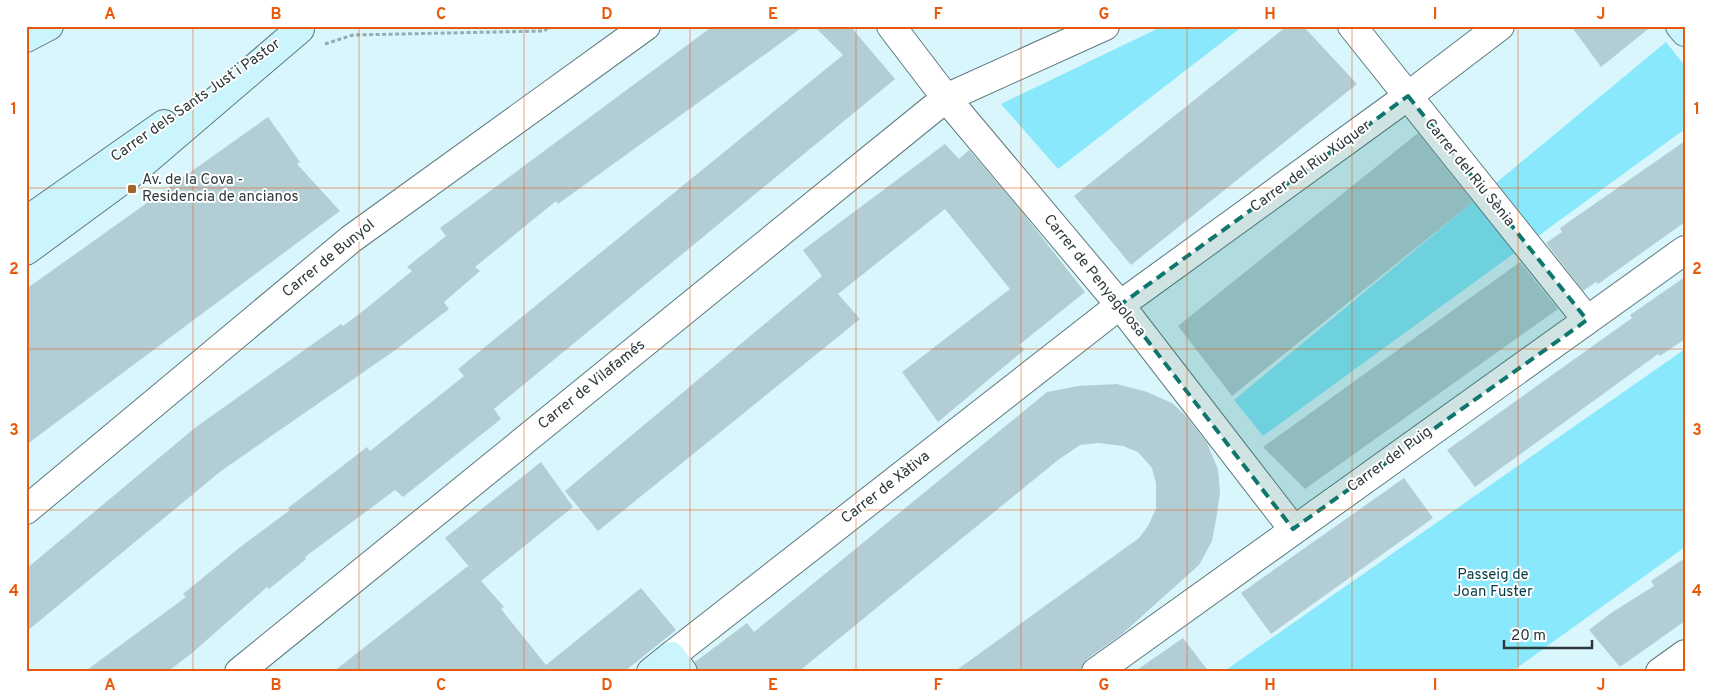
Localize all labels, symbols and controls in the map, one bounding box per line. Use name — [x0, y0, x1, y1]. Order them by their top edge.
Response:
text: A — [104, 5, 116, 25]
text: B — [270, 5, 282, 25]
text: C — [436, 5, 446, 25]
text: D — [601, 5, 613, 25]
text: E — [768, 5, 778, 25]
text: F — [933, 5, 943, 25]
text: G — [1099, 5, 1109, 25]
text: H — [1264, 5, 1276, 25]
text: I — [1433, 5, 1437, 25]
text: J — [1597, 5, 1605, 25]
street label: Carrer dels Sants Just i Pastor — [108, 35, 285, 167]
text: 1 — [11, 100, 17, 120]
text: 1 — [1694, 100, 1700, 120]
street label: Carrer del Riu Sènia — [1420, 115, 1518, 231]
street label: Carrer del Riu Xúquer — [1247, 117, 1375, 217]
place label: Av. de la Cova - Residencia de ancianos — [142, 171, 299, 207]
marker: Av. de la Cova - Residencia de ancianos — [126, 183, 138, 195]
street label: Carrer de Penyagolosa — [1039, 211, 1149, 341]
street label: Carrer de Bunyol — [279, 216, 379, 302]
text: 2 — [9, 260, 19, 280]
text: 2 — [1692, 260, 1702, 280]
street label: Carrer de Vilafamés — [535, 336, 649, 434]
text: 3 — [9, 421, 19, 441]
text: 3 — [1692, 421, 1702, 441]
street label: Carrer del Puig — [1344, 423, 1436, 497]
street label: Carrer de Xàtiva — [838, 447, 934, 529]
park label: Passeig de Joan Fuster — [1453, 566, 1533, 602]
text: 4 — [9, 582, 19, 602]
text: 4 — [1692, 582, 1702, 602]
scale bar — [1504, 618, 1591, 650]
text: 20 m — [1511, 627, 1546, 646]
text: A — [104, 676, 116, 696]
text: B — [270, 676, 282, 696]
text: C — [436, 676, 446, 696]
text: D — [601, 676, 613, 696]
text: E — [768, 676, 778, 696]
text: F — [933, 676, 943, 696]
text: G — [1099, 676, 1109, 696]
text: H — [1264, 676, 1276, 696]
text: I — [1433, 676, 1437, 696]
text: J — [1597, 676, 1605, 696]

